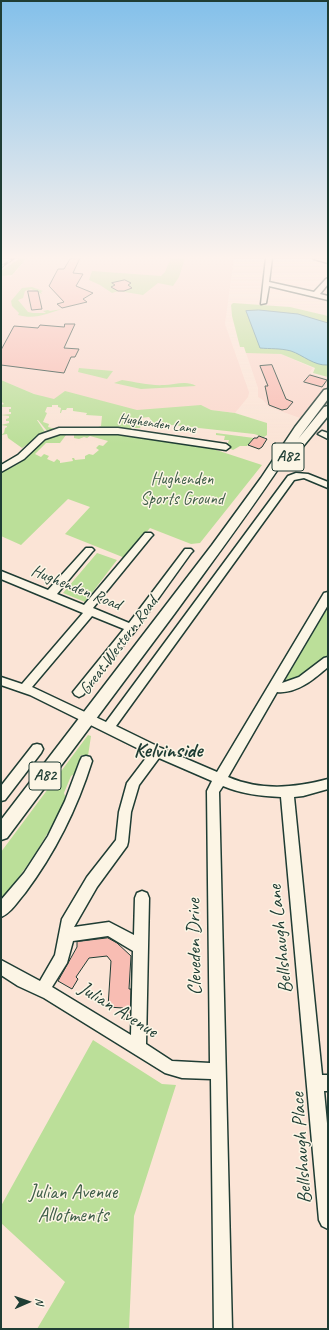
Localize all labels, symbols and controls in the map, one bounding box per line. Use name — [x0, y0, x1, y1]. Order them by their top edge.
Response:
street label: Hughenden Lane — [117, 410, 197, 438]
road number: A82 — [272, 443, 304, 471]
park label: Hughenden Sports Ground — [140, 470, 224, 510]
street label: Hughenden Road — [28, 561, 124, 615]
street label: Great Western Road — [75, 593, 163, 699]
district label: Kelvinside — [134, 738, 202, 764]
road number: A82 — [29, 762, 61, 790]
street label: Bellshaugh Lane — [263, 883, 299, 995]
street label: Cleveden Drive — [182, 898, 208, 996]
street label: Julian Avenue — [74, 976, 162, 1044]
street label: Bellshaugh Place — [286, 1092, 318, 1204]
park label: Julian Avenue Allotments — [29, 1181, 117, 1228]
north arrow — [8, 1282, 48, 1322]
text: N — [33, 1298, 47, 1305]

